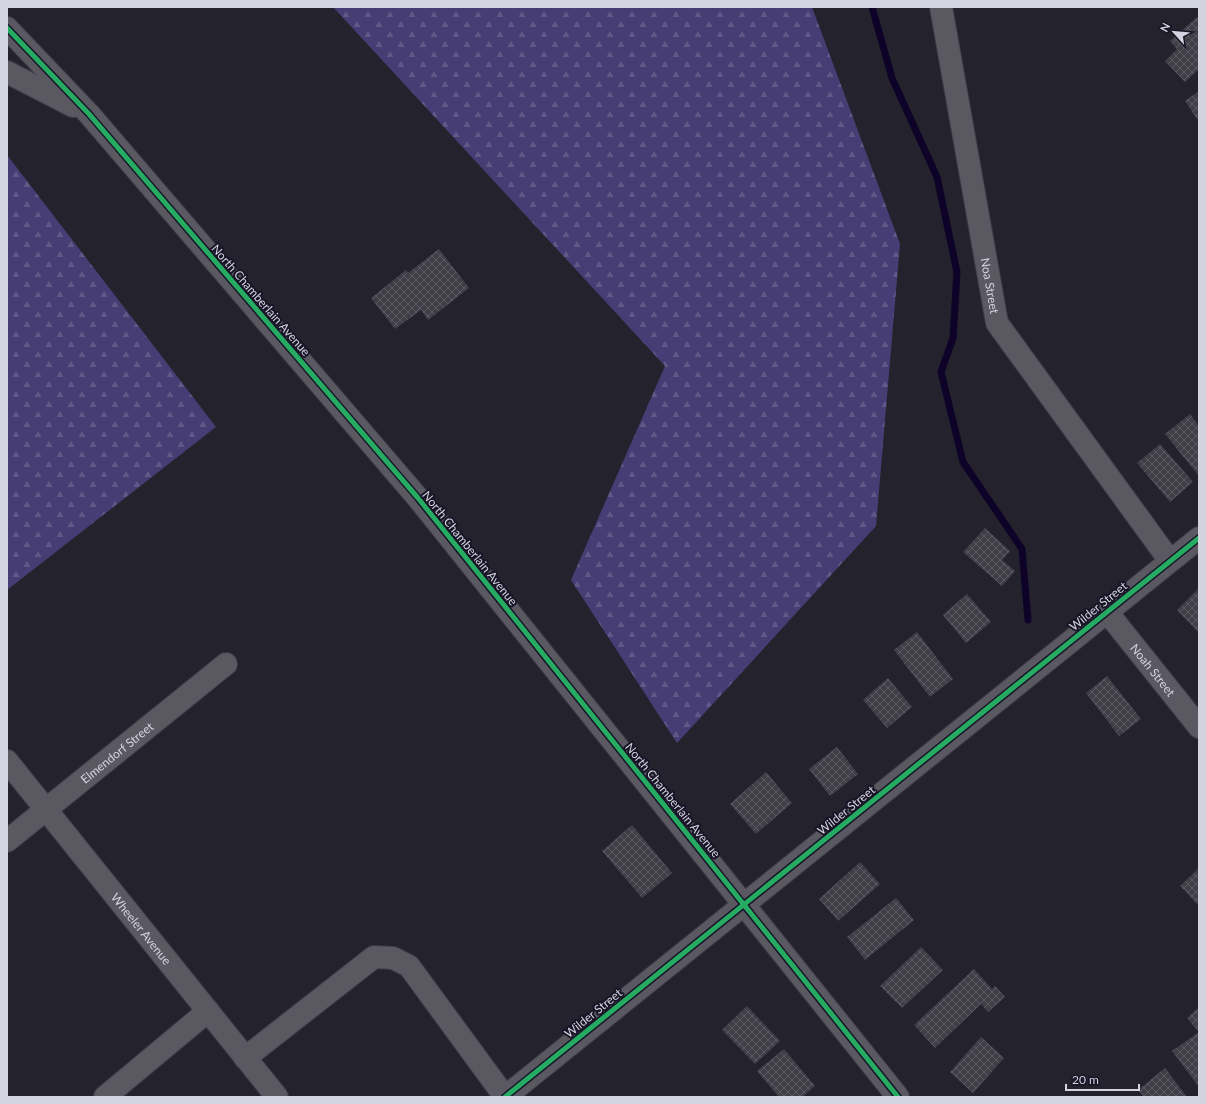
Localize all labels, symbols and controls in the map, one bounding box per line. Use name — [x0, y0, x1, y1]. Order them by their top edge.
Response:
north arrow — [1154, 12, 1194, 52]
text: N — [1157, 21, 1172, 34]
street label: North Chamberlain Avenue — [208, 241, 314, 359]
street label: Noa Street — [978, 257, 1003, 315]
street label: North Chamberlain Avenue — [419, 488, 521, 608]
street label: Wilder Street — [1066, 578, 1130, 634]
street label: Noah Street — [1128, 640, 1179, 700]
street label: Elmendorf Street — [77, 718, 157, 786]
street label: North Chamberlain Avenue — [622, 740, 724, 860]
street label: Wilder Street — [814, 782, 878, 838]
street label: Wheeler Avenue — [108, 890, 175, 967]
street label: Wilder Street — [561, 985, 625, 1041]
scale bar — [1066, 1066, 1139, 1092]
text: 20 m — [1072, 1072, 1099, 1087]

